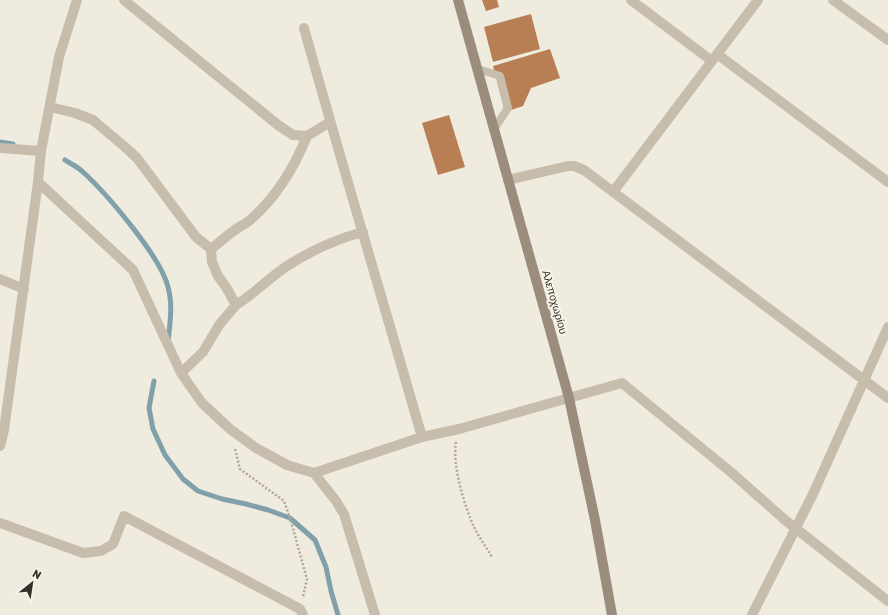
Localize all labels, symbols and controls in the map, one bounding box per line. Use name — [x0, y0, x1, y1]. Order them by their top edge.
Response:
street label: Αλεποχωρίου — [539, 269, 570, 336]
north arrow — [12, 563, 52, 603]
text: N — [30, 567, 43, 582]

